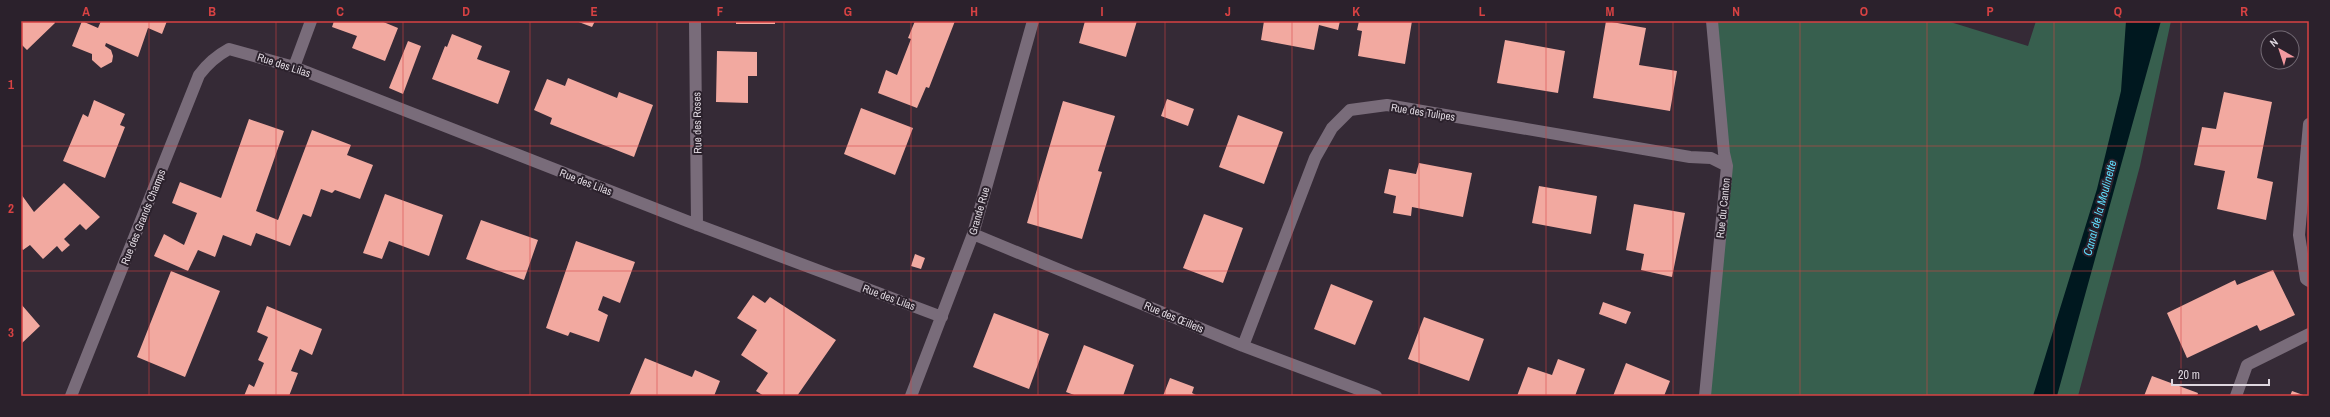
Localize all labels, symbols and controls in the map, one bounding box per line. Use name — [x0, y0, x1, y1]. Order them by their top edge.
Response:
text: A — [82, 3, 90, 20]
text: B — [208, 3, 216, 20]
text: C — [336, 3, 344, 20]
text: D — [462, 3, 470, 20]
text: E — [590, 3, 598, 20]
text: F — [717, 3, 724, 20]
text: G — [844, 3, 852, 20]
text: H — [970, 3, 978, 20]
text: I — [1101, 3, 1104, 20]
text: J — [1225, 3, 1231, 20]
text: K — [1352, 3, 1360, 20]
text: L — [1479, 3, 1486, 20]
text: M — [1606, 3, 1615, 20]
text: N — [1732, 3, 1740, 20]
text: O — [1860, 3, 1868, 20]
text: P — [1986, 3, 1994, 20]
text: Q — [2114, 3, 2122, 20]
text: R — [2240, 3, 2248, 20]
north arrow — [2260, 30, 2300, 70]
text: N — [2267, 35, 2281, 50]
street label: Rue des Lilas — [256, 50, 313, 80]
text: 1 — [8, 76, 14, 93]
street label: Rue des Roses — [689, 92, 705, 154]
street label: Rue des Tulipes — [1390, 100, 1457, 124]
water label: Canal de la Moulinette — [2080, 158, 2121, 258]
street label: Rue des Lilas — [558, 166, 615, 199]
street label: Rue des Grands Champs — [117, 167, 169, 267]
street label: Rue du Canton — [1713, 177, 1733, 239]
street label: Grande Rue — [965, 185, 993, 237]
text: 2 — [8, 200, 14, 217]
street label: Rue des Lilas — [861, 281, 918, 313]
street label: Rue des Œillets — [1142, 298, 1206, 336]
text: 3 — [8, 324, 14, 341]
scale bar — [2172, 361, 2269, 387]
text: 20 m — [2178, 367, 2200, 383]

